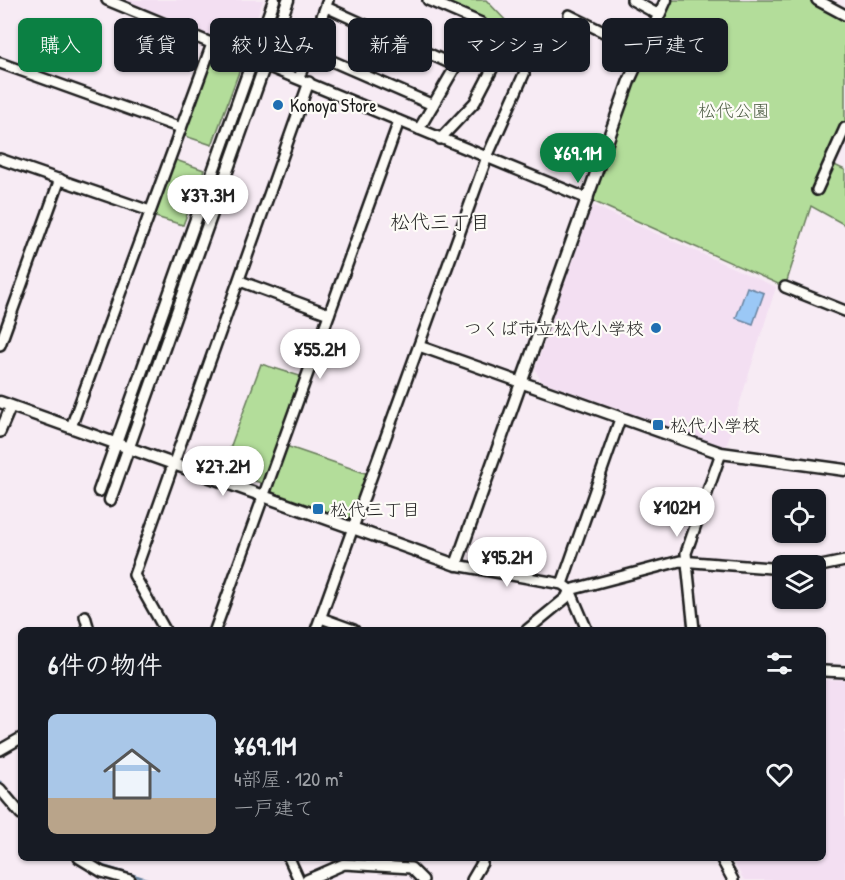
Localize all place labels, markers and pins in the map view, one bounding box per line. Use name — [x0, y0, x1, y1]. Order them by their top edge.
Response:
place label: Konoya Store — [290, 93, 377, 118]
marker: Konoya Store — [271, 98, 285, 112]
pin: ¥69.1M — [529, 133, 627, 184]
pin: ¥37.3M — [159, 175, 257, 226]
place label: つくば市立松代小学校 — [464, 316, 644, 341]
marker: つくば市立松代小学校 — [649, 321, 663, 335]
pin: ¥55.2M — [271, 329, 369, 380]
place label: 松代小学校 — [670, 413, 760, 438]
marker: 松代小学校 — [651, 418, 665, 432]
pin: ¥27.2M — [174, 446, 272, 497]
pin: ¥102M — [635, 487, 719, 538]
place label: 松代三丁目 — [330, 497, 420, 522]
marker: 松代三丁目 — [311, 502, 325, 516]
pin: ¥95.2M — [458, 537, 556, 588]

